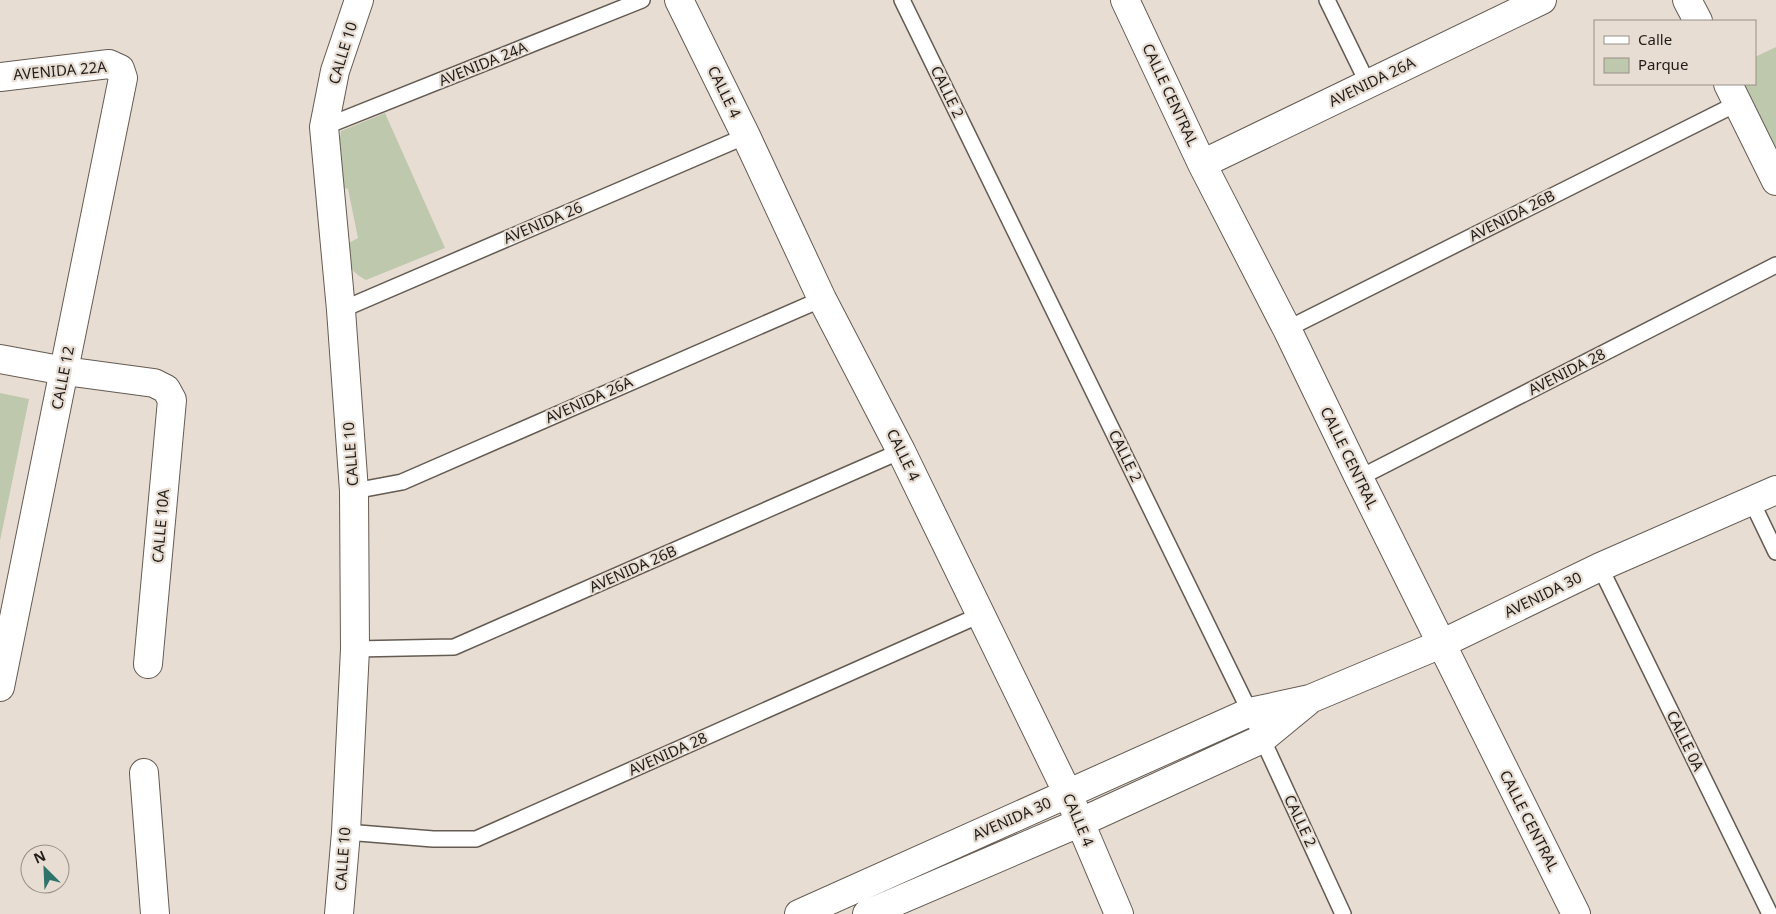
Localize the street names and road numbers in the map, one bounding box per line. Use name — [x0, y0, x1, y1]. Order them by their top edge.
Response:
street label: CALLE 10 — [323, 19, 361, 86]
street label: AVENIDA 24A — [435, 36, 530, 90]
street label: CALLE CENTRAL — [1138, 40, 1204, 149]
street label: AVENIDA 26A — [1325, 51, 1418, 111]
street label: AVENIDA 22A — [12, 56, 108, 84]
street label: CALLE 4 — [704, 62, 746, 121]
street label: CALLE 2 — [927, 62, 969, 121]
street label: AVENIDA 26B — [1465, 185, 1558, 245]
street label: AVENIDA 26 — [500, 196, 585, 248]
street label: AVENIDA 28 — [1525, 343, 1609, 399]
street label: CALLE 12 — [46, 344, 78, 411]
street label: AVENIDA 26A — [542, 371, 636, 427]
street label: CALLE CENTRAL — [1316, 403, 1383, 512]
street label: CALLE 10 — [338, 421, 362, 487]
street label: CALLE 4 — [883, 425, 925, 484]
street label: CALLE 2 — [1105, 426, 1147, 485]
street label: CALLE 10A — [147, 488, 173, 564]
street label: AVENIDA 26B — [586, 540, 680, 596]
street label: AVENIDA 30 — [1500, 567, 1585, 622]
street label: CALLE 0A — [1663, 707, 1709, 775]
street label: AVENIDA 28 — [625, 727, 710, 779]
street label: CALLE CENTRAL — [1496, 766, 1564, 875]
street label: CALLE 4 — [1059, 790, 1099, 849]
street label: CALLE 2 — [1280, 791, 1322, 850]
street label: AVENIDA 30 — [969, 792, 1054, 844]
street label: CALLE 10 — [330, 826, 354, 892]

